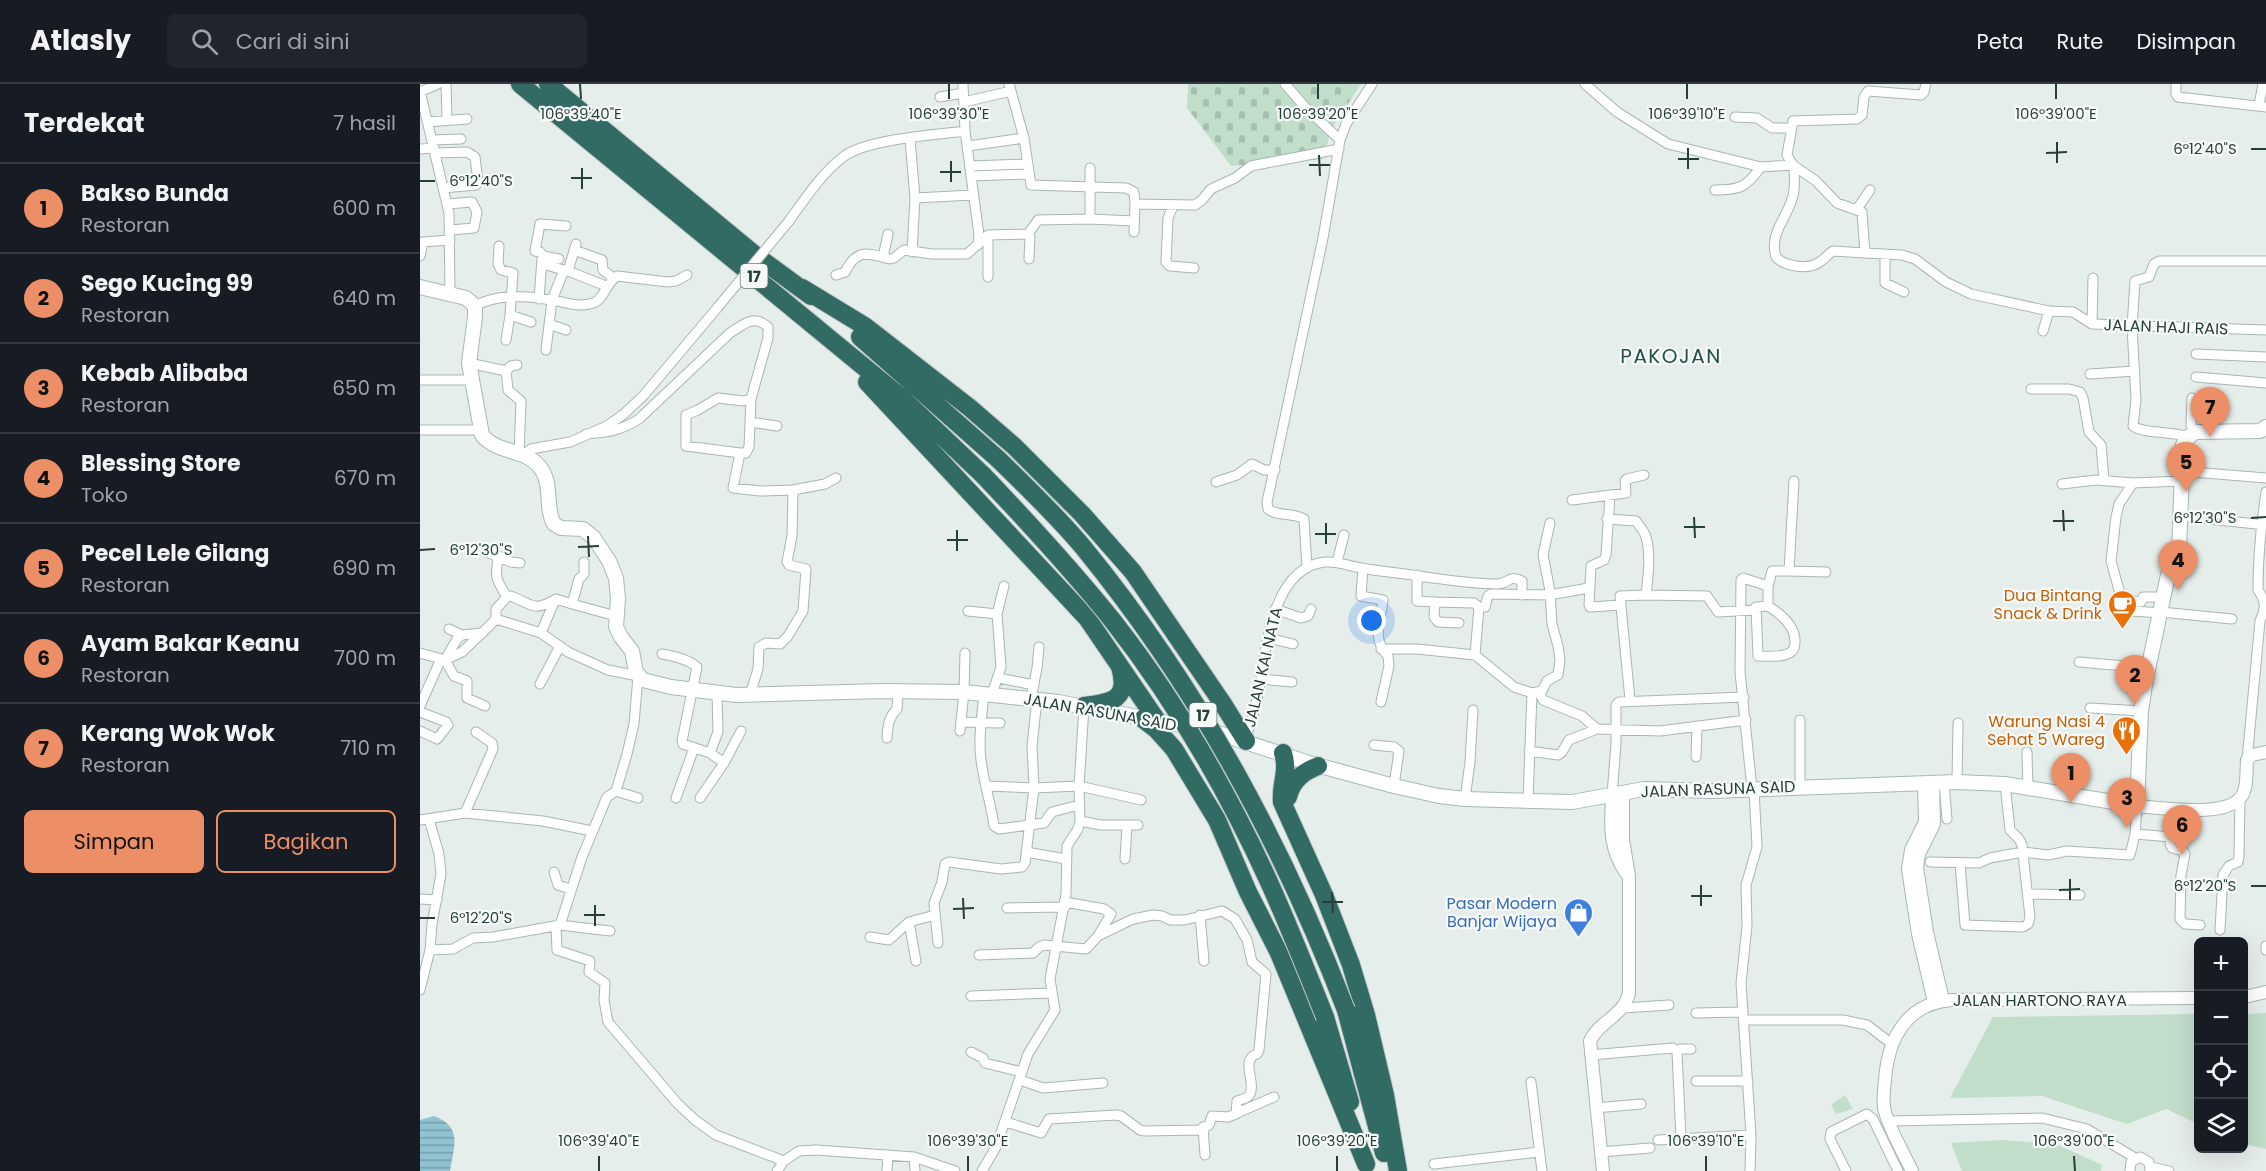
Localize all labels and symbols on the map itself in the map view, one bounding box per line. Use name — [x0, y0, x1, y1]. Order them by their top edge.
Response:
text: 106°39'40"E — [540, 103, 622, 124]
text: 106°39'30"E — [909, 103, 989, 124]
text: 106°39'20"E — [1278, 103, 1358, 124]
text: 106°39'10"E — [1649, 103, 1725, 124]
text: 106°39'00"E — [2015, 103, 2097, 124]
text: 6°12'40"S — [2173, 138, 2237, 159]
text: 6°12'40"S — [449, 170, 513, 191]
road number: 17 — [740, 264, 768, 288]
street label: JALAN HAJI RAIS — [2103, 313, 2229, 341]
district label: PAKOJAN — [1620, 342, 1722, 370]
pin: 7 — [2190, 388, 2230, 437]
pin: 5 — [2166, 442, 2206, 492]
text: 6°12'30"S — [2174, 507, 2236, 528]
text: 6°12'30"S — [450, 539, 512, 560]
pin: 4 — [2158, 540, 2198, 590]
place label: Dua Bintang Snack & Drink — [1994, 584, 2103, 625]
cafe icon: Dua Bintang Snack & Drink — [2107, 588, 2139, 630]
street label: JALAN KAI NATA — [1238, 605, 1288, 729]
your location — [1357, 606, 1386, 635]
pin: 2 — [2116, 656, 2154, 705]
street label: JALAN RASUNA SAID — [1022, 687, 1178, 737]
road number: 17 — [1190, 703, 1216, 727]
place label: Warung Nasi 4 Sehat 5 Wareg — [1987, 710, 2105, 751]
restaurant icon: Warung Nasi 4 Sehat 5 Wareg — [2110, 714, 2142, 756]
pin: 1 — [2052, 754, 2090, 803]
street label: JALAN RASUNA SAID — [1640, 775, 1796, 803]
pin: 3 — [2108, 778, 2146, 828]
pin: 6 — [2162, 806, 2202, 855]
text: 6°12'20"S — [2174, 875, 2236, 896]
place label: Pasar Modern Banjar Wijaya — [1447, 892, 1557, 933]
shop icon: Pasar Modern Banjar Wijaya — [1562, 896, 1594, 938]
text: 6°12'20"S — [450, 907, 512, 928]
street label: JALAN HARTONO RAYA — [1953, 989, 2127, 1012]
text: 106°39'40"E — [558, 1130, 640, 1151]
text: 106°39'30"E — [928, 1130, 1008, 1151]
text: 106°39'20"E — [1297, 1130, 1377, 1151]
text: 106°39'10"E — [1668, 1130, 1744, 1151]
text: 106°39'00"E — [2033, 1130, 2115, 1151]

